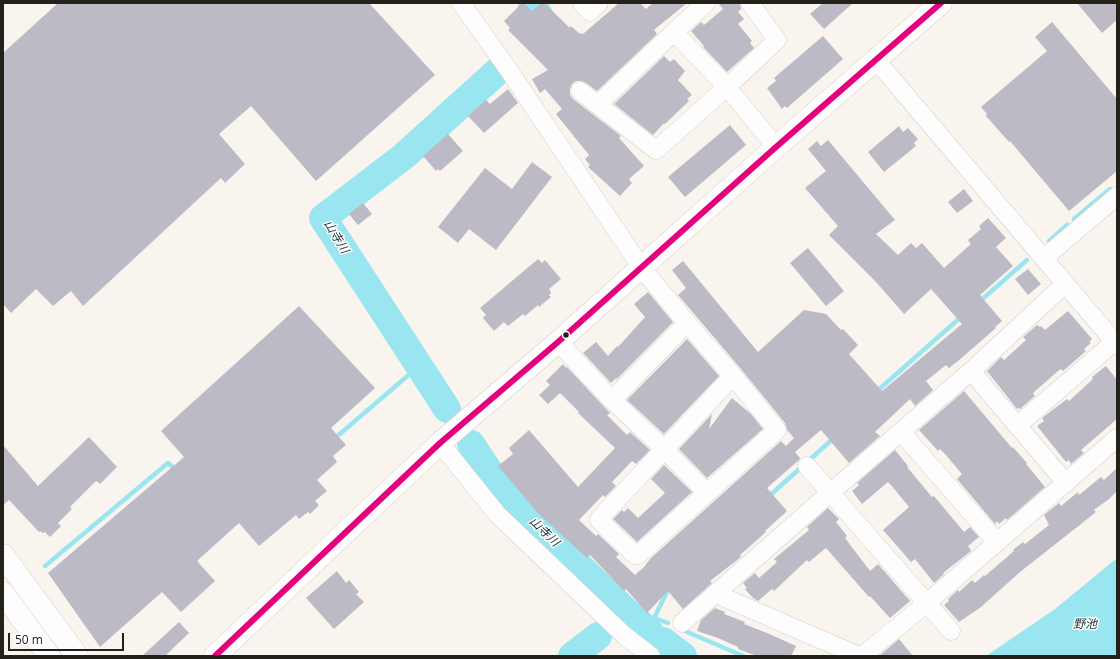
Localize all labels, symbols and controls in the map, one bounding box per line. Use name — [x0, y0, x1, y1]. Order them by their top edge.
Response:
water label: 山寺川 — [321, 218, 351, 256]
unlabelled marker — [561, 330, 571, 340]
water label: 山寺川 — [526, 514, 562, 550]
water label: 野池 — [1073, 618, 1097, 632]
scale bar — [10, 625, 126, 651]
text: 50 m — [15, 631, 43, 648]

